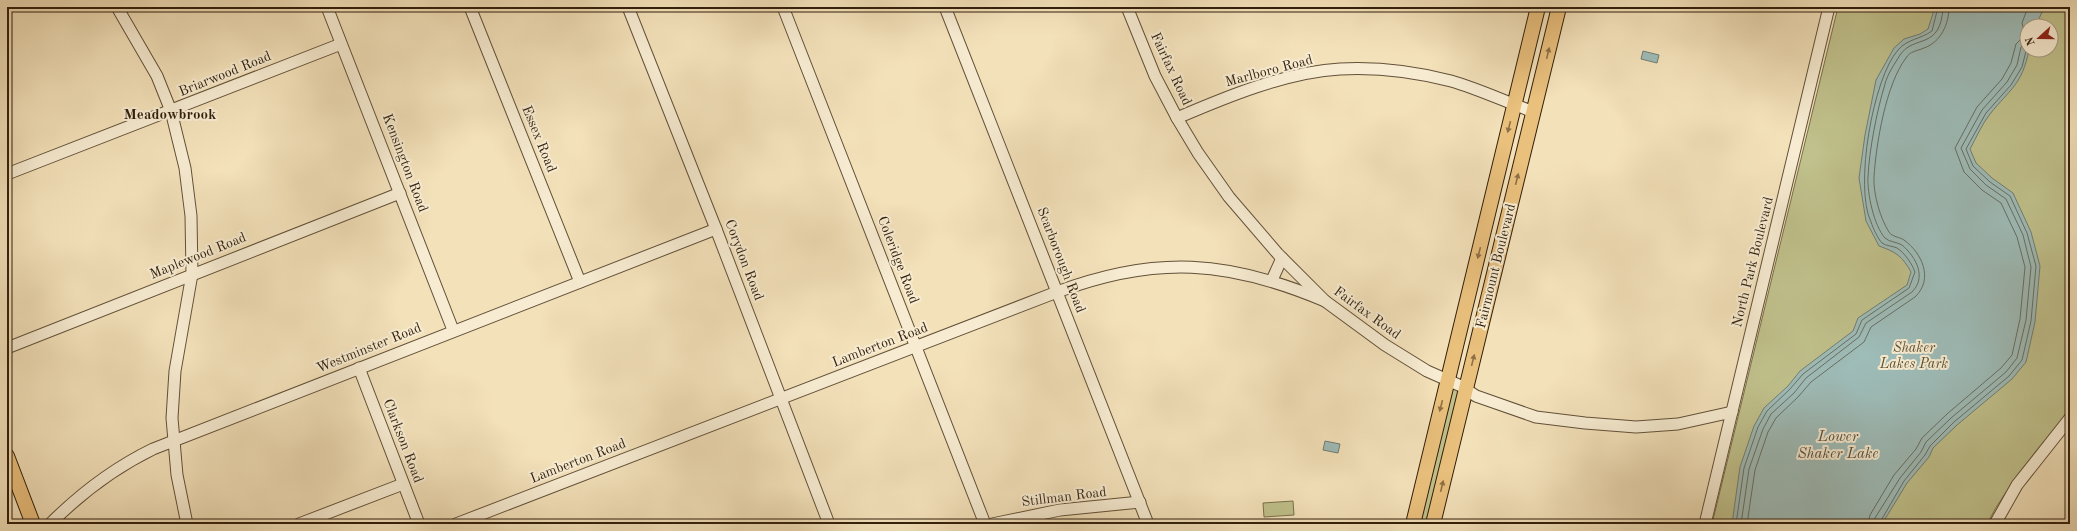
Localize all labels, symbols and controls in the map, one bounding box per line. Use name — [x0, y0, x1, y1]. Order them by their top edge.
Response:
north arrow — [2019, 18, 2059, 58]
street label: Fairfax Road — [1148, 30, 1194, 108]
text: N — [2024, 35, 2038, 47]
one-way arrow — [1545, 47, 1551, 59]
street label: Briarwood Road — [177, 49, 273, 99]
street label: Marlboro Road — [1224, 53, 1314, 89]
street label: Essex Road — [519, 104, 559, 174]
district label: Meadowbrook — [123, 108, 217, 123]
street label: Kensington Road — [380, 112, 430, 214]
one-way arrow — [1506, 120, 1512, 133]
one-way arrow — [1515, 173, 1521, 185]
street label: North Park Boulevard — [1730, 195, 1776, 329]
street label: Fairmount Boulevard — [1474, 202, 1518, 330]
street label: Scarborough Road — [1034, 205, 1088, 315]
street label: Coleridge Road — [875, 214, 921, 306]
street label: Corydon Road — [722, 217, 766, 303]
street label: Maplewood Road — [148, 230, 248, 282]
one-way arrow — [1475, 247, 1481, 259]
street label: Fairfax Road — [1331, 284, 1403, 342]
street label: Lamberton Road — [830, 320, 930, 370]
street label: Westminster Road — [315, 321, 423, 375]
park label: Shaker Lakes Park — [1879, 341, 1948, 371]
one-way arrow — [1470, 354, 1476, 366]
street label: Clarkson Road — [381, 397, 425, 485]
one-way arrow — [1438, 400, 1444, 413]
water label: Lower Shaker Lake — [1798, 430, 1878, 462]
street label: Lamberton Road — [528, 436, 628, 486]
one-way arrow — [1440, 480, 1446, 492]
street label: Stillman Road — [1021, 485, 1107, 509]

